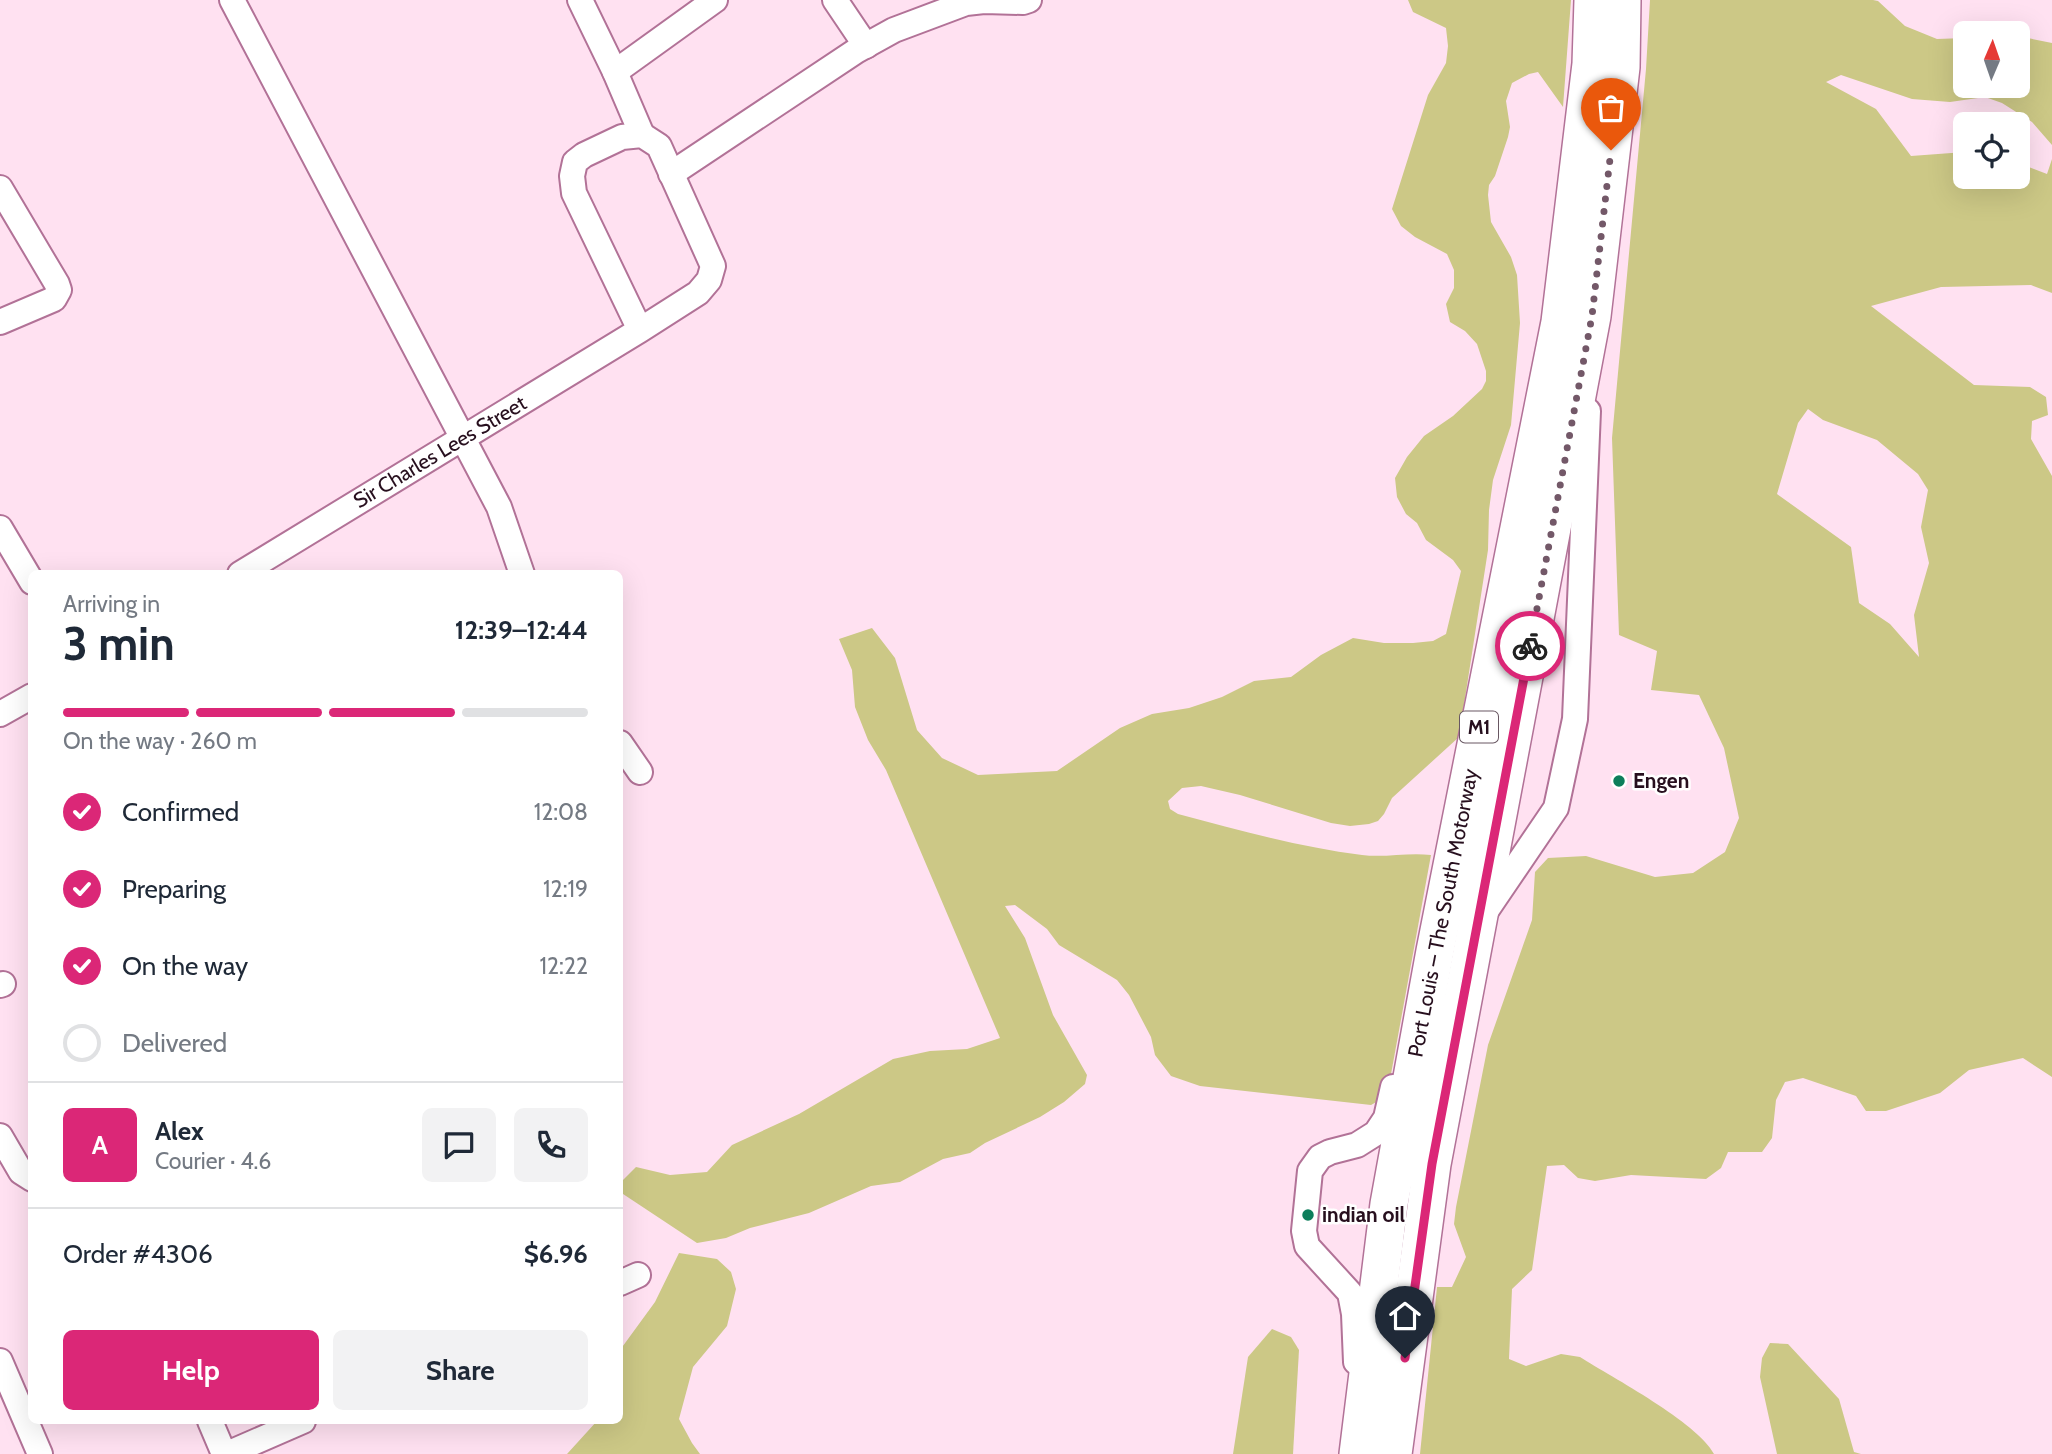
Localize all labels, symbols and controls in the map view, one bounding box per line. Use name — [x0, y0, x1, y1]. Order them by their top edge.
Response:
north arrow — [1953, 21, 2030, 98]
map controls — [1953, 21, 2030, 189]
pin — [1581, 78, 1641, 150]
icon: bag — [1592, 89, 1630, 127]
button: locate — [1953, 112, 2030, 189]
street label: Sir Charles Lees Street — [349, 390, 531, 513]
text: Arriving in — [63, 590, 160, 618]
courier — [1495, 611, 1565, 681]
text: 12:39–12:44 — [455, 614, 588, 646]
text: 3 min — [63, 616, 175, 672]
icon: bike — [1511, 627, 1549, 665]
road number: M1 — [1460, 712, 1498, 742]
text: On the way · 260 m — [63, 727, 257, 755]
street label: Port Louis – The South Motorway — [1402, 766, 1483, 1059]
place label: Engen — [1633, 768, 1689, 793]
marker: Engen — [1611, 773, 1627, 789]
icon: check — [63, 793, 101, 831]
text: Confirmed — [122, 796, 239, 828]
text: 12:08 — [534, 798, 588, 826]
icon: check — [63, 870, 101, 908]
text: Preparing — [122, 873, 226, 905]
text: 12:19 — [543, 875, 588, 903]
icon: check — [63, 947, 101, 985]
text: On the way — [122, 950, 248, 982]
text: 12:22 — [540, 952, 588, 980]
text: Delivered — [122, 1027, 227, 1059]
button: chat — [422, 1108, 496, 1182]
button: phone — [514, 1108, 588, 1182]
text: Alex — [155, 1115, 204, 1147]
text: A — [92, 1129, 108, 1161]
text: Courier · 4.6 — [155, 1147, 271, 1175]
place label: indian oil — [1322, 1202, 1405, 1227]
marker: indian oil — [1300, 1207, 1316, 1223]
text: Order #4306 — [63, 1238, 213, 1270]
text: $6.96 — [524, 1238, 588, 1270]
pin — [1375, 1286, 1435, 1358]
icon: home — [1386, 1297, 1424, 1335]
button: Help — [63, 1330, 319, 1410]
button: Share — [333, 1330, 588, 1410]

